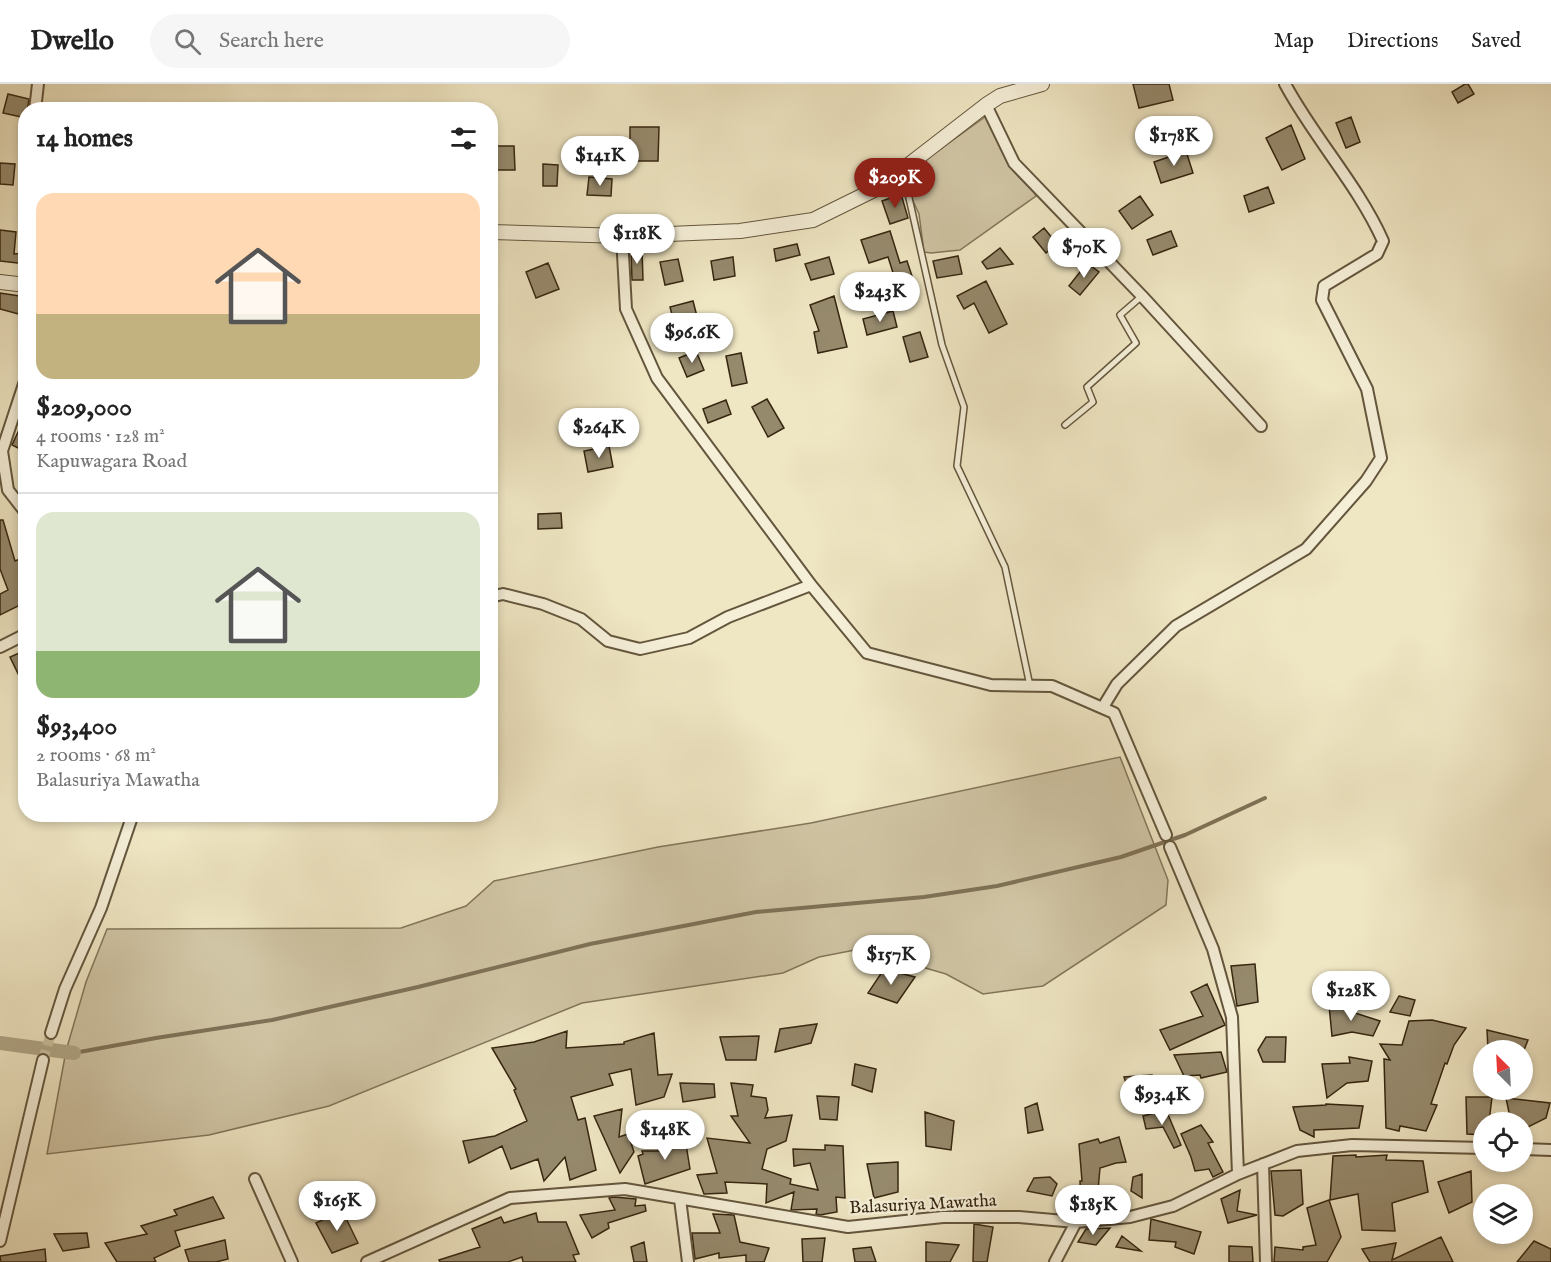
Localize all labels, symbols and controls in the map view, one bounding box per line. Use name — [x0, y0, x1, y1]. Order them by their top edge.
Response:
search box — [150, 14, 570, 68]
text: Dwello — [30, 24, 114, 59]
icon: search — [171, 25, 204, 58]
text: Search here — [219, 27, 324, 55]
text: Map — [1274, 28, 1314, 55]
text: Directions — [1347, 28, 1438, 55]
text: Saved — [1471, 28, 1521, 55]
pin: $178K — [1132, 116, 1216, 167]
text: 14 homes — [36, 122, 133, 155]
icon: filters — [447, 122, 480, 155]
text: $178K — [1149, 123, 1199, 148]
pin: $141K — [558, 136, 642, 187]
text: $141K — [575, 143, 625, 168]
pin: $209K — [853, 158, 937, 209]
text: $209K — [868, 165, 922, 190]
pin: $118K — [595, 214, 679, 265]
text: $118K — [613, 221, 661, 246]
pin: $70K — [1048, 228, 1120, 279]
icon: home — [204, 232, 312, 340]
text: $70K — [1062, 235, 1106, 260]
pin: $243K — [838, 272, 922, 323]
text: $243K — [854, 279, 906, 304]
pin: $96.6K — [643, 313, 741, 364]
text: $96.6K — [664, 320, 720, 345]
text: $209,000 — [36, 391, 132, 424]
pin: $264K — [557, 408, 641, 459]
text: $264K — [572, 415, 626, 440]
text: 4 rooms · 128 m² — [36, 424, 165, 449]
text: Kapuwagara Road — [36, 449, 187, 474]
icon: home — [204, 551, 312, 659]
text: $93,400 — [36, 710, 117, 743]
text: 2 rooms · 68 m² — [36, 743, 156, 768]
text: Balasuriya Mawatha — [36, 768, 200, 793]
pin: $157K — [849, 935, 933, 986]
text: $157K — [866, 942, 916, 967]
pin: $128K — [1309, 971, 1393, 1022]
text: $128K — [1326, 978, 1376, 1003]
north arrow — [1473, 1040, 1533, 1100]
map controls — [1473, 1040, 1533, 1244]
pin: $93.4K — [1113, 1075, 1211, 1126]
text: $93.4K — [1134, 1082, 1190, 1107]
pin: $148K — [623, 1110, 707, 1161]
button: locate — [1473, 1112, 1533, 1172]
text: $148K — [640, 1117, 690, 1142]
pin: $165K — [295, 1181, 379, 1232]
button: layers — [1473, 1184, 1533, 1244]
pin: $185K — [1051, 1185, 1135, 1236]
text: $165K — [313, 1188, 361, 1213]
street label: Balasuriya Mawatha — [849, 1190, 997, 1220]
text: $185K — [1069, 1192, 1117, 1217]

